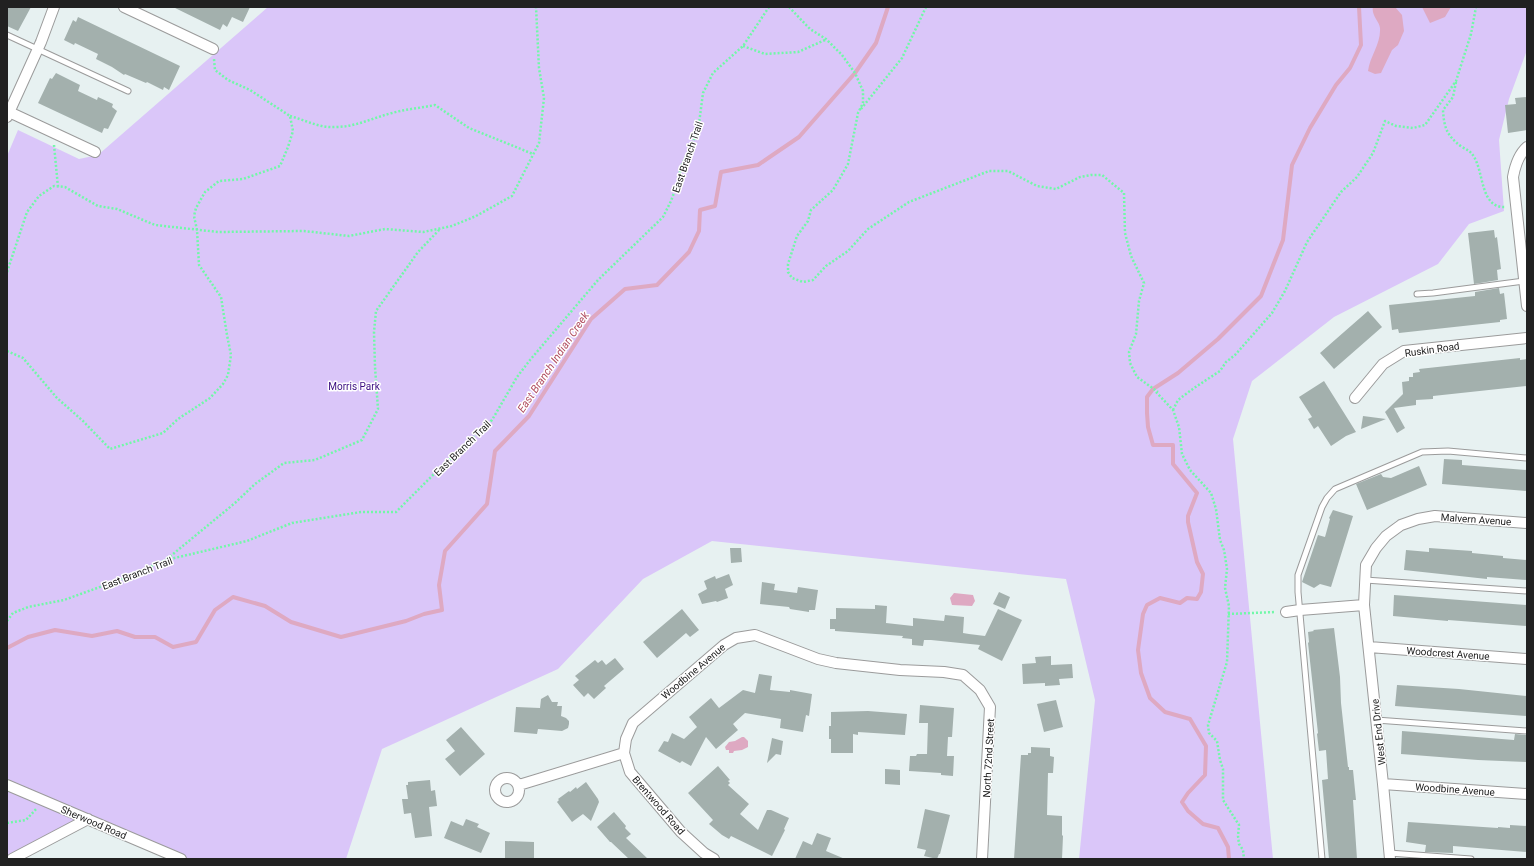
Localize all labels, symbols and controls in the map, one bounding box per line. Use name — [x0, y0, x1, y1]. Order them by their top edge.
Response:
street label: East Branch Trail — [670, 120, 705, 194]
water label: East Branch Indian Creek — [515, 309, 592, 415]
street label: Ruskin Road — [1404, 340, 1460, 359]
park label: Morris Park — [328, 381, 381, 392]
street label: East Branch Trail — [432, 419, 493, 478]
street label: Malvern Avenue — [1440, 512, 1512, 527]
street label: East Branch Trail — [100, 555, 174, 592]
street label: Woodbine Avenue — [659, 642, 727, 701]
street label: Woodcrest Avenue — [1406, 645, 1490, 662]
street label: West End Drive — [1370, 698, 1387, 766]
street label: North 72nd Street — [981, 718, 996, 798]
street label: Brentwood Road — [630, 774, 687, 837]
street label: Woodbine Avenue — [1415, 781, 1495, 798]
street label: Sherwood Road — [59, 804, 128, 841]

